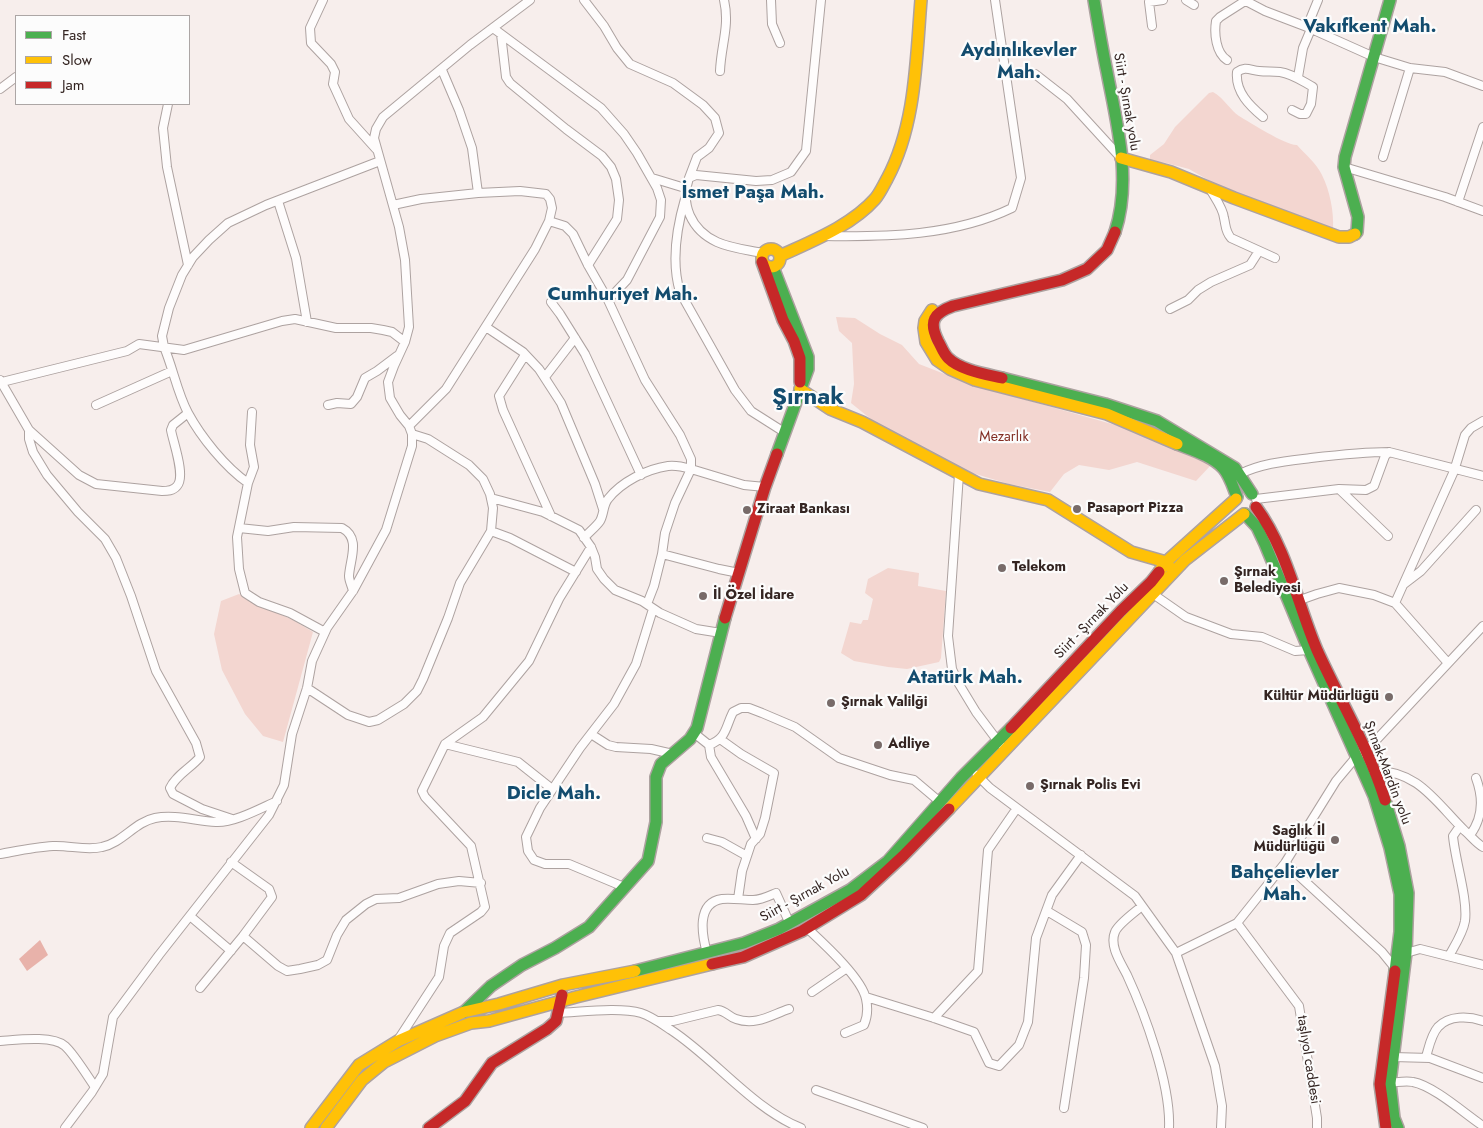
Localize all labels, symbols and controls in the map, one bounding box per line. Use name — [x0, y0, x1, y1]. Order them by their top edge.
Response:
legend — [15, 15, 190, 105]
district label: Vakıfkent Mah. — [1303, 16, 1437, 38]
text: Fast — [62, 24, 86, 46]
district label: Aydınlıkevler Mah. — [961, 40, 1077, 84]
text: Slow — [62, 49, 92, 71]
street label: Siirt - Şırnak yolu — [1109, 52, 1143, 152]
text: Jam — [62, 74, 85, 96]
district label: İsmet Paşa Mah. — [681, 182, 825, 204]
district label: Cumhuriyet Mah. — [548, 284, 698, 306]
district label: Şırnak — [772, 384, 844, 412]
park label: Mezarlık — [979, 430, 1029, 446]
place label: Pasaport Pizza — [1087, 501, 1183, 517]
place label: Ziraat Bankası — [757, 502, 850, 518]
marker: Pasaport Pizza — [1071, 503, 1083, 515]
marker: Ziraat Bankası — [741, 504, 753, 516]
place label: Telekom — [1012, 560, 1066, 576]
marker: Telekom — [996, 562, 1008, 574]
place label: Şırnak Belediyesi — [1234, 565, 1301, 598]
marker: Şırnak Belediyesi — [1218, 575, 1230, 587]
street label: Siirt - Şırnak Yolu — [1051, 579, 1133, 663]
place label: İl Özel İdare — [713, 588, 794, 604]
marker: İl Özel İdare — [697, 590, 709, 602]
district label: Atatürk Mah. — [907, 667, 1023, 689]
place label: Kültür Müdürlüğü — [1264, 689, 1379, 705]
marker: Kültür Müdürlüğü — [1383, 691, 1395, 703]
place label: Şırnak Valilği — [841, 695, 928, 711]
marker: Şırnak Valilği — [825, 697, 837, 709]
street label: Şırnak-Mardin yolu — [1360, 719, 1414, 827]
place label: Adliye — [888, 737, 930, 753]
marker: Adliye — [872, 739, 884, 751]
place label: Şırnak Polis Evi — [1040, 778, 1141, 794]
marker: Şırnak Polis Evi — [1024, 780, 1036, 792]
district label: Dicle Mah. — [507, 783, 601, 805]
place label: Sağlık İl Müdürlüğü — [1254, 824, 1325, 856]
marker: Sağlık İl Müdürlüğü — [1329, 834, 1341, 846]
district label: Bahçelievler Mah. — [1231, 862, 1339, 906]
street label: Siirt - Şırnak Yolu — [757, 863, 853, 927]
street label: taşlıyol caddesi — [1293, 1014, 1323, 1106]

